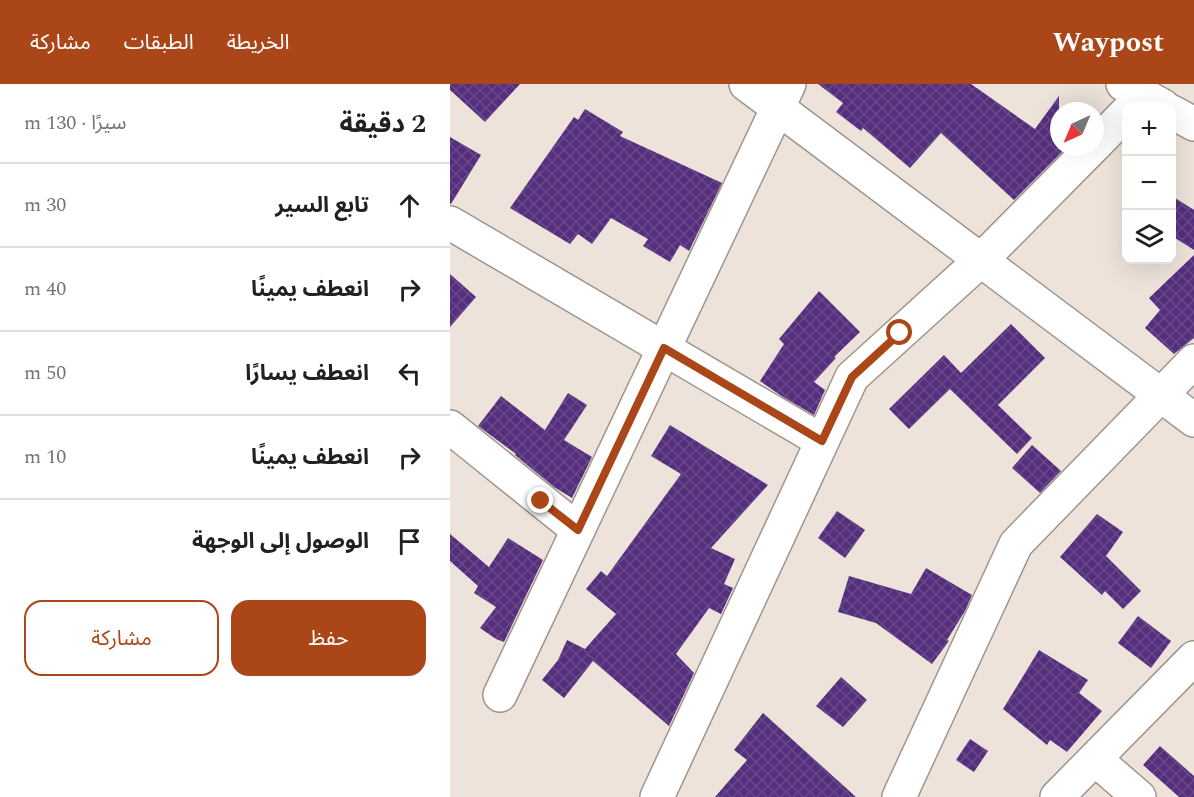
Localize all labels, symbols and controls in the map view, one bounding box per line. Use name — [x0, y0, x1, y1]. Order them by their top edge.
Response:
text: Waypost — [1053, 21, 1164, 64]
text: مشاركة — [30, 27, 91, 59]
text: الطبقات — [124, 27, 194, 59]
text: الخريطة — [227, 27, 290, 59]
north arrow — [1050, 102, 1104, 156]
map controls — [1122, 102, 1176, 264]
button: + — [1122, 102, 1176, 156]
text: 2 دقيقة — [339, 104, 426, 144]
text: سيرًا · 130 m — [24, 108, 127, 138]
button: − — [1122, 156, 1176, 210]
text: تابع السير — [275, 189, 369, 222]
icon: ahead — [393, 189, 426, 222]
text: 30 m — [24, 190, 66, 220]
button: layers — [1122, 210, 1176, 264]
text: انعطف يمينًا — [251, 273, 369, 306]
icon: right — [393, 273, 426, 306]
text: 40 m — [24, 274, 66, 304]
route start — [886, 319, 912, 345]
text: انعطف يسارًا — [245, 357, 369, 390]
icon: left — [393, 357, 426, 390]
text: 50 m — [24, 358, 66, 388]
text: انعطف يمينًا — [251, 441, 369, 474]
icon: right — [393, 441, 426, 474]
text: 10 m — [24, 442, 66, 472]
route end — [527, 487, 553, 513]
text: الوصول إلى الوجهة — [192, 525, 369, 558]
icon: arrive — [393, 525, 426, 558]
button: مشاركة — [24, 600, 219, 676]
button: حفظ — [231, 600, 426, 676]

